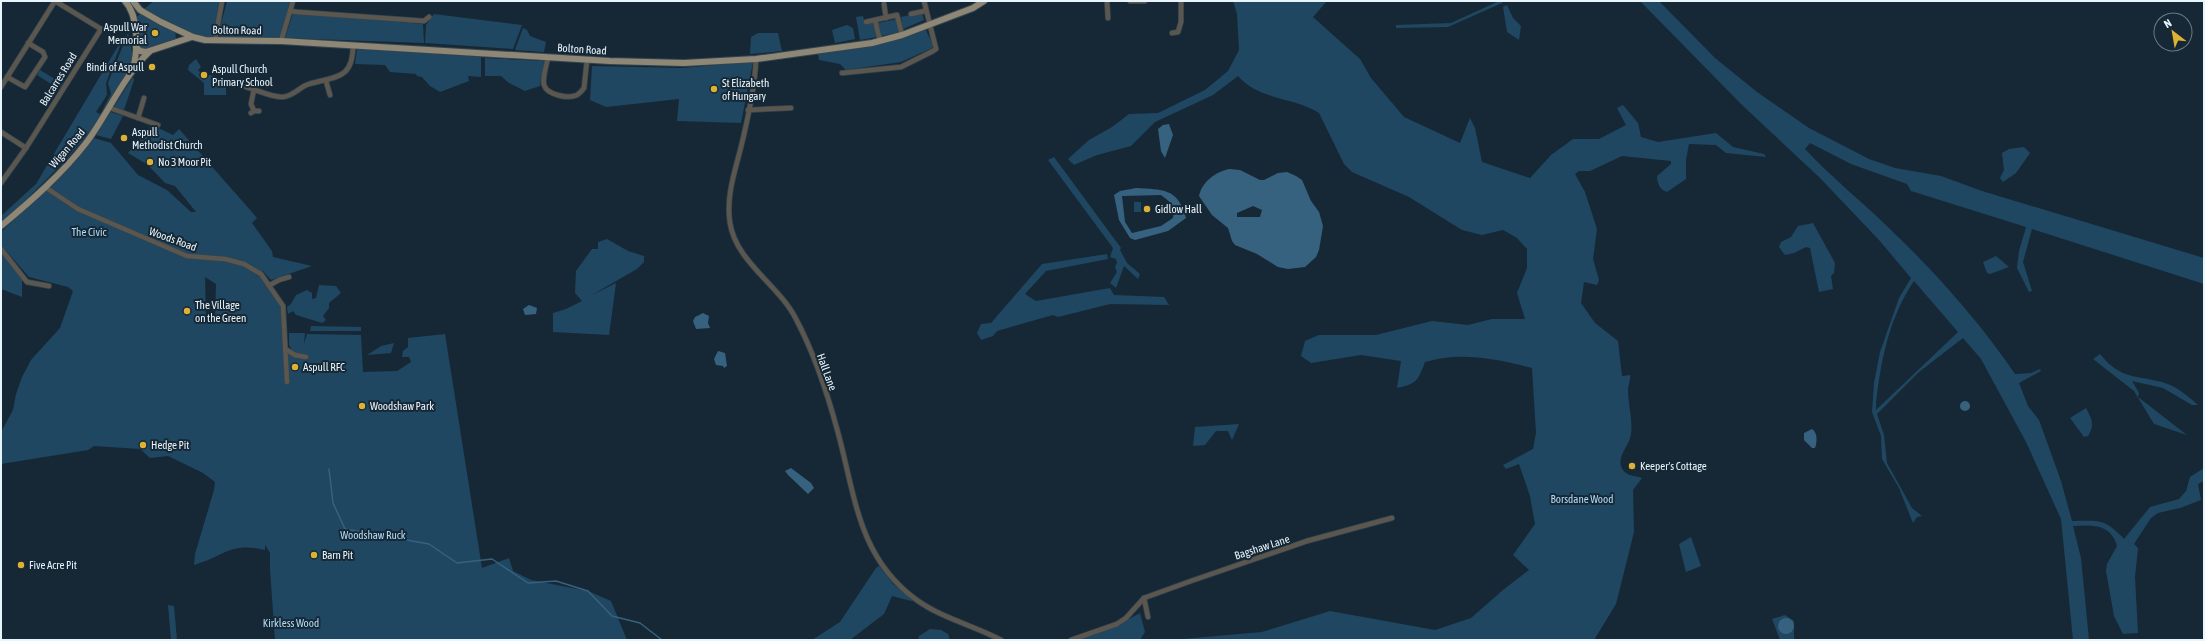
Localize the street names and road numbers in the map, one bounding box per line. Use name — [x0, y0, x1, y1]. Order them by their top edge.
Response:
street label: Bolton Road — [212, 24, 262, 36]
street label: Bolton Road — [557, 41, 607, 57]
street label: Balcarres Road — [37, 50, 79, 108]
street label: Wigan Road — [47, 126, 87, 170]
street label: Woods Road — [148, 225, 198, 253]
street label: Hall Lane — [815, 352, 839, 392]
street label: Bagshaw Lane — [1233, 532, 1291, 562]

